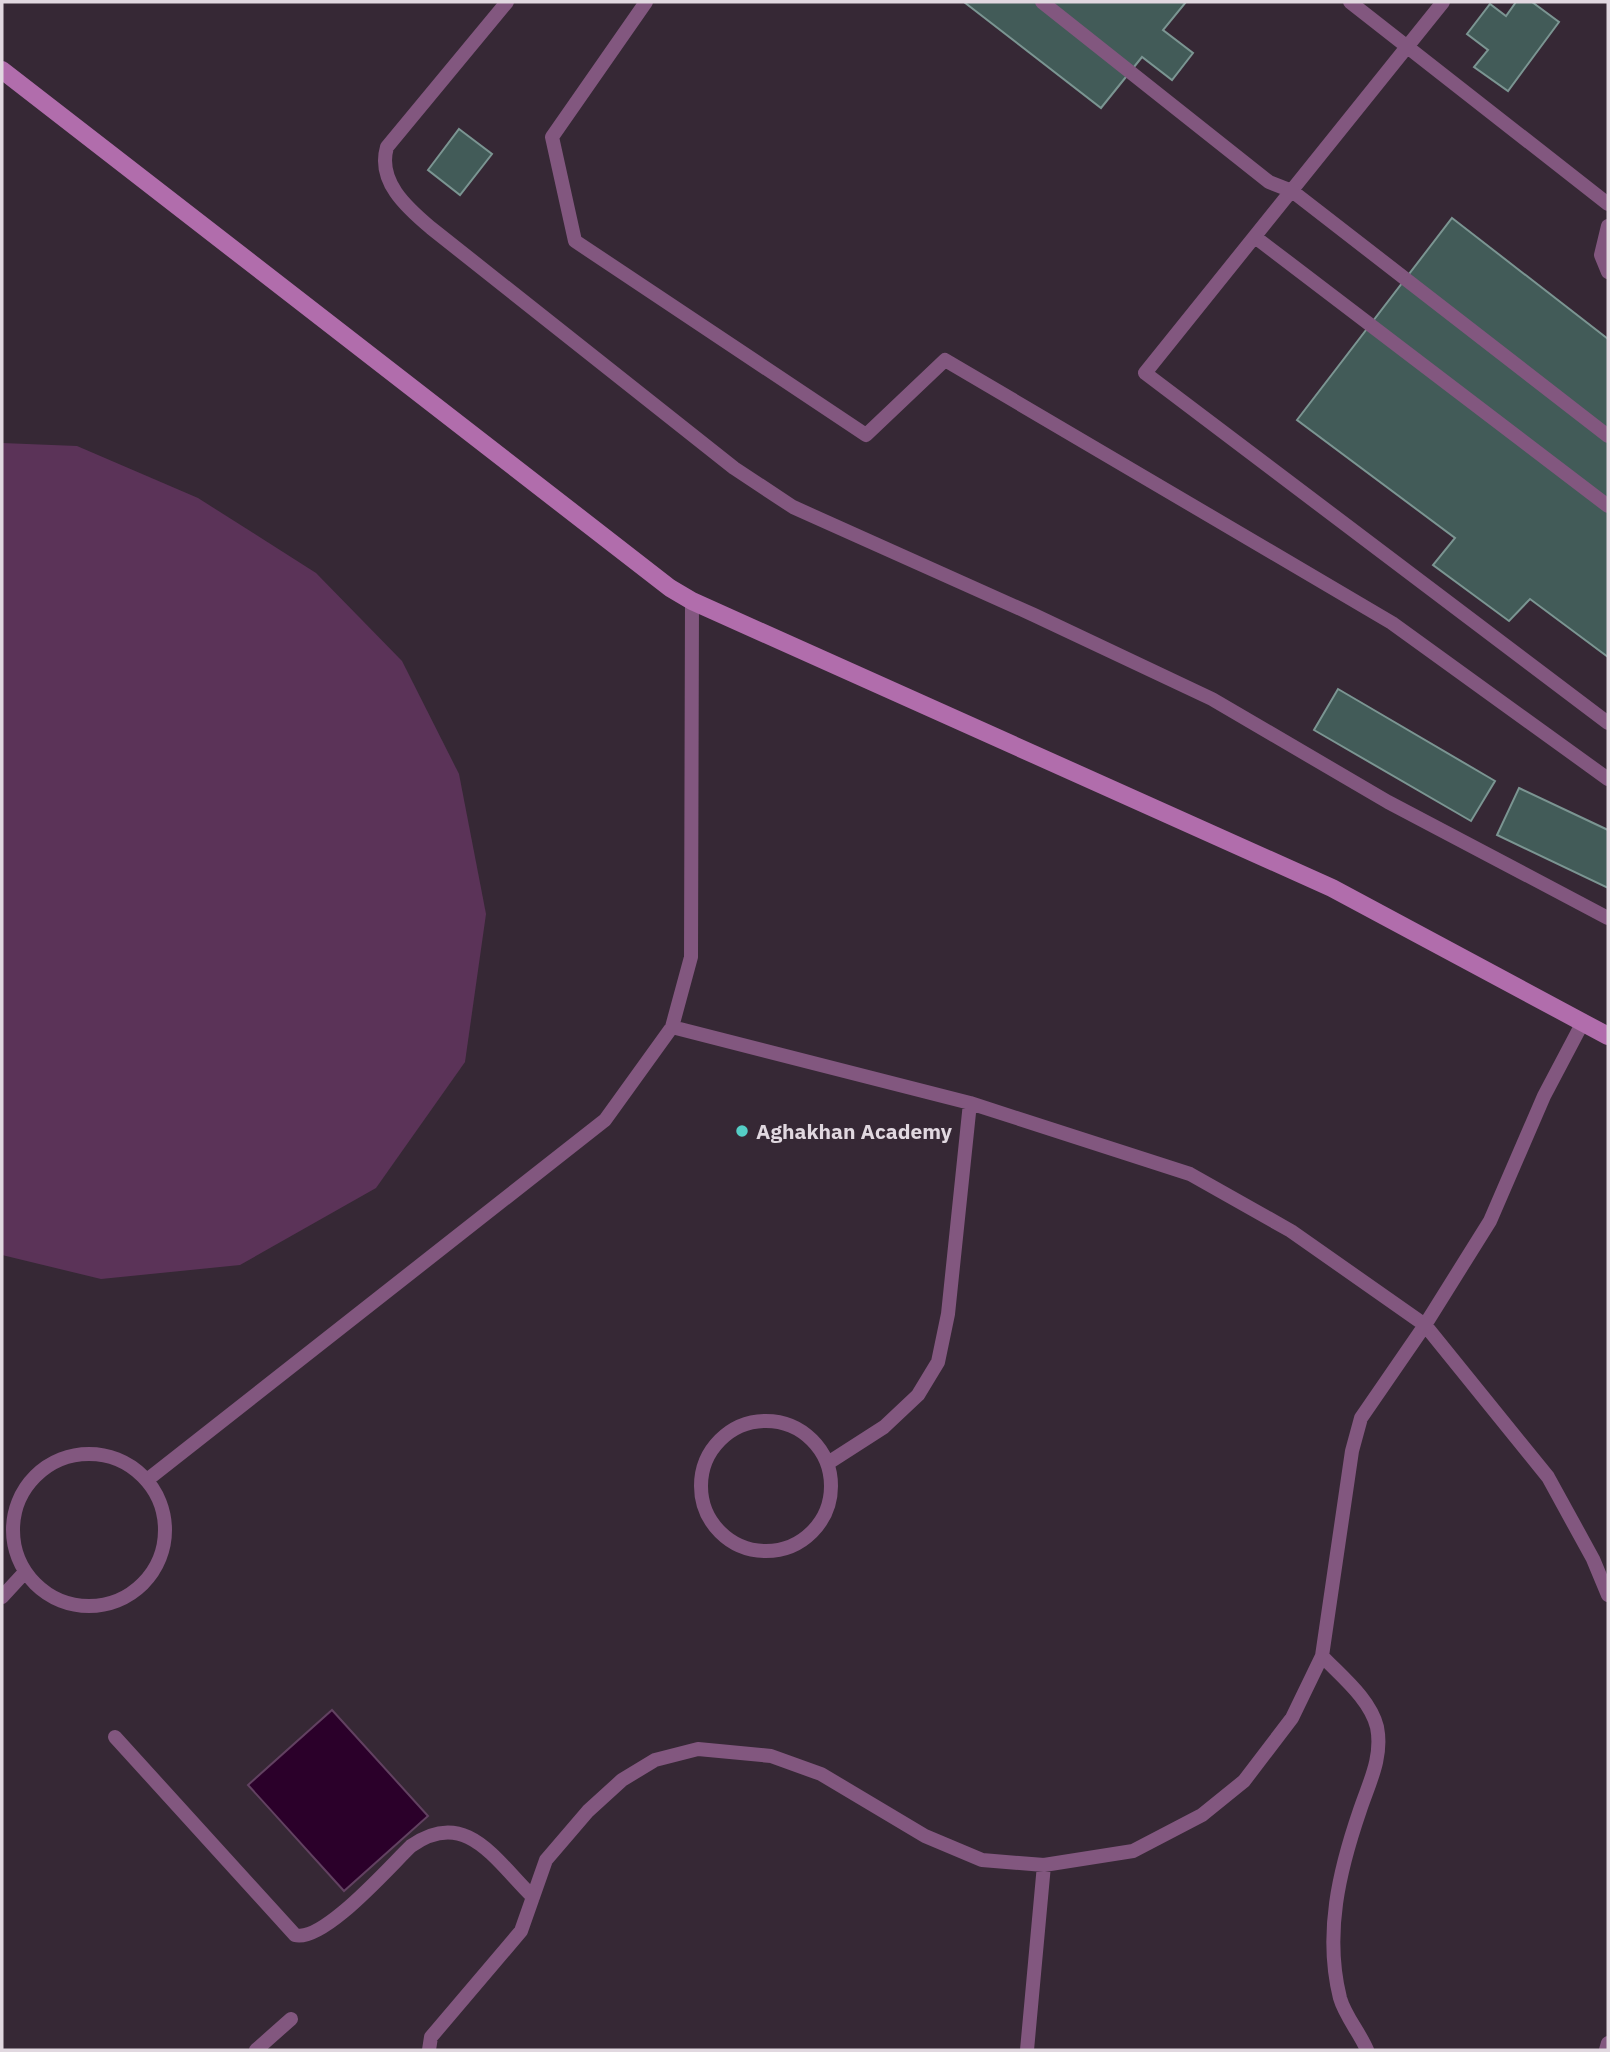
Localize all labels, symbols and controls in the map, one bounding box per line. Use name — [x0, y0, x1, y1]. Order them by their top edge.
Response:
place label: Aghakhan Academy — [756, 1117, 953, 1145]
marker: Aghakhan Academy — [734, 1123, 750, 1139]

